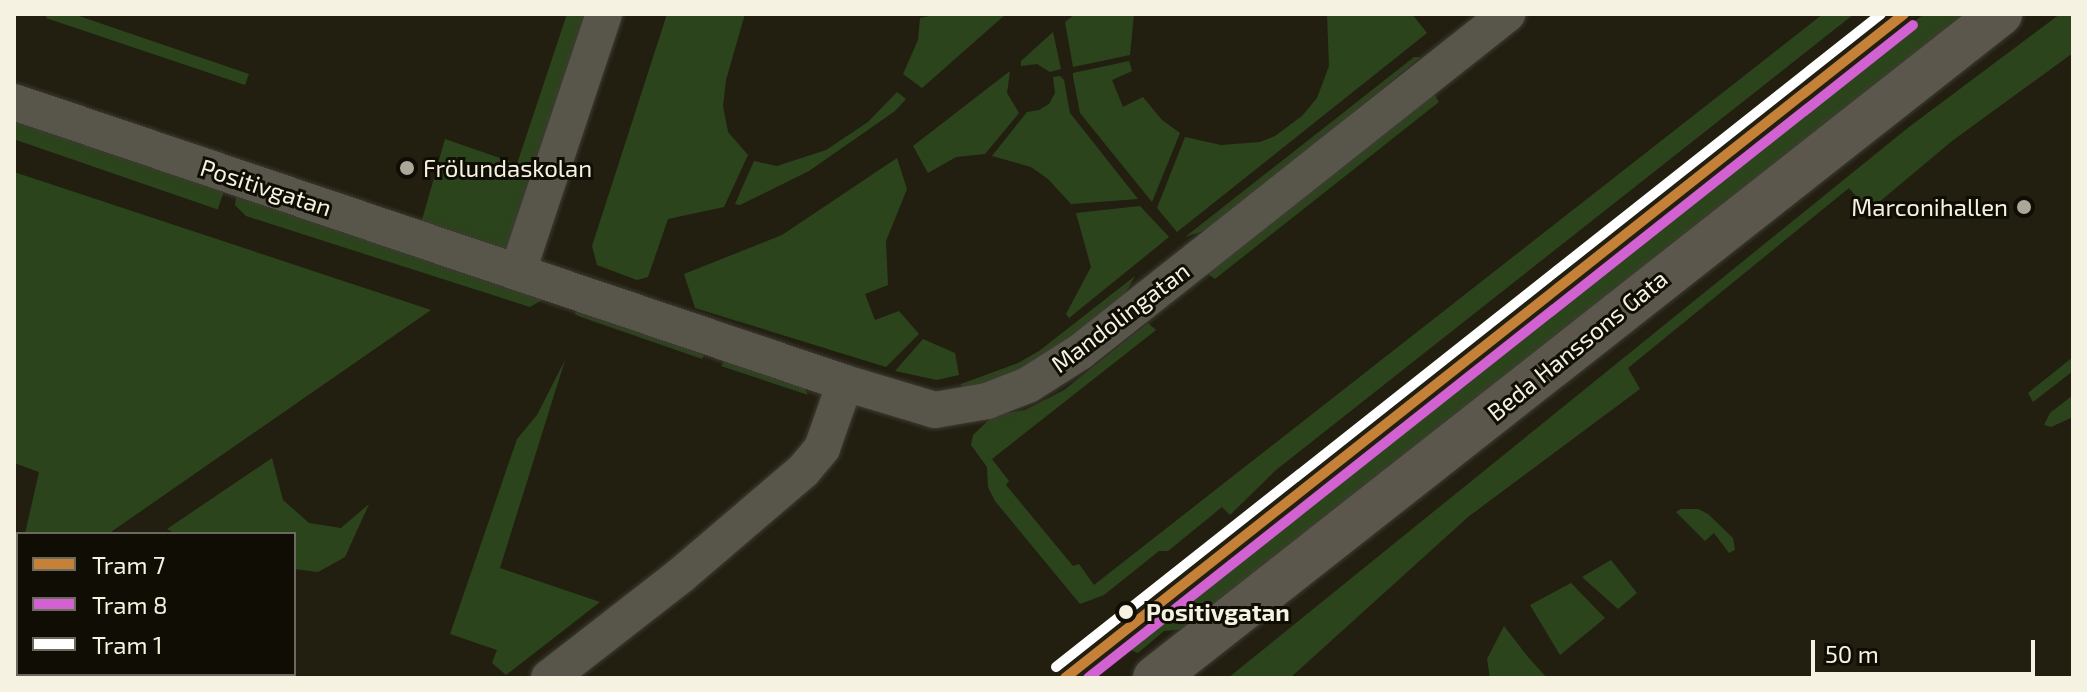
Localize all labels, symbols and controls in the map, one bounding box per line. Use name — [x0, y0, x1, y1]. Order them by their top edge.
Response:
street label: Positivgatan — [197, 152, 335, 222]
place label: Frölundaskolan — [423, 154, 592, 182]
marker: Frölundaskolan — [398, 159, 416, 177]
place label: Marconihallen — [1851, 193, 2008, 221]
marker: Marconihallen — [2015, 198, 2033, 216]
street label: Mandolingatan — [1045, 256, 1195, 378]
street label: Beda Hanssons Gata — [1481, 264, 1673, 426]
legend — [16, 532, 296, 676]
text: Tram 7 — [92, 550, 165, 579]
text: Tram 8 — [92, 590, 167, 619]
place label: Positivgatan — [1146, 598, 1290, 626]
marker: Positivgatan — [1113, 599, 1139, 625]
scale bar — [1815, 624, 2039, 674]
text: Tram 1 — [92, 630, 162, 659]
text: 50 m — [1825, 639, 1879, 668]

